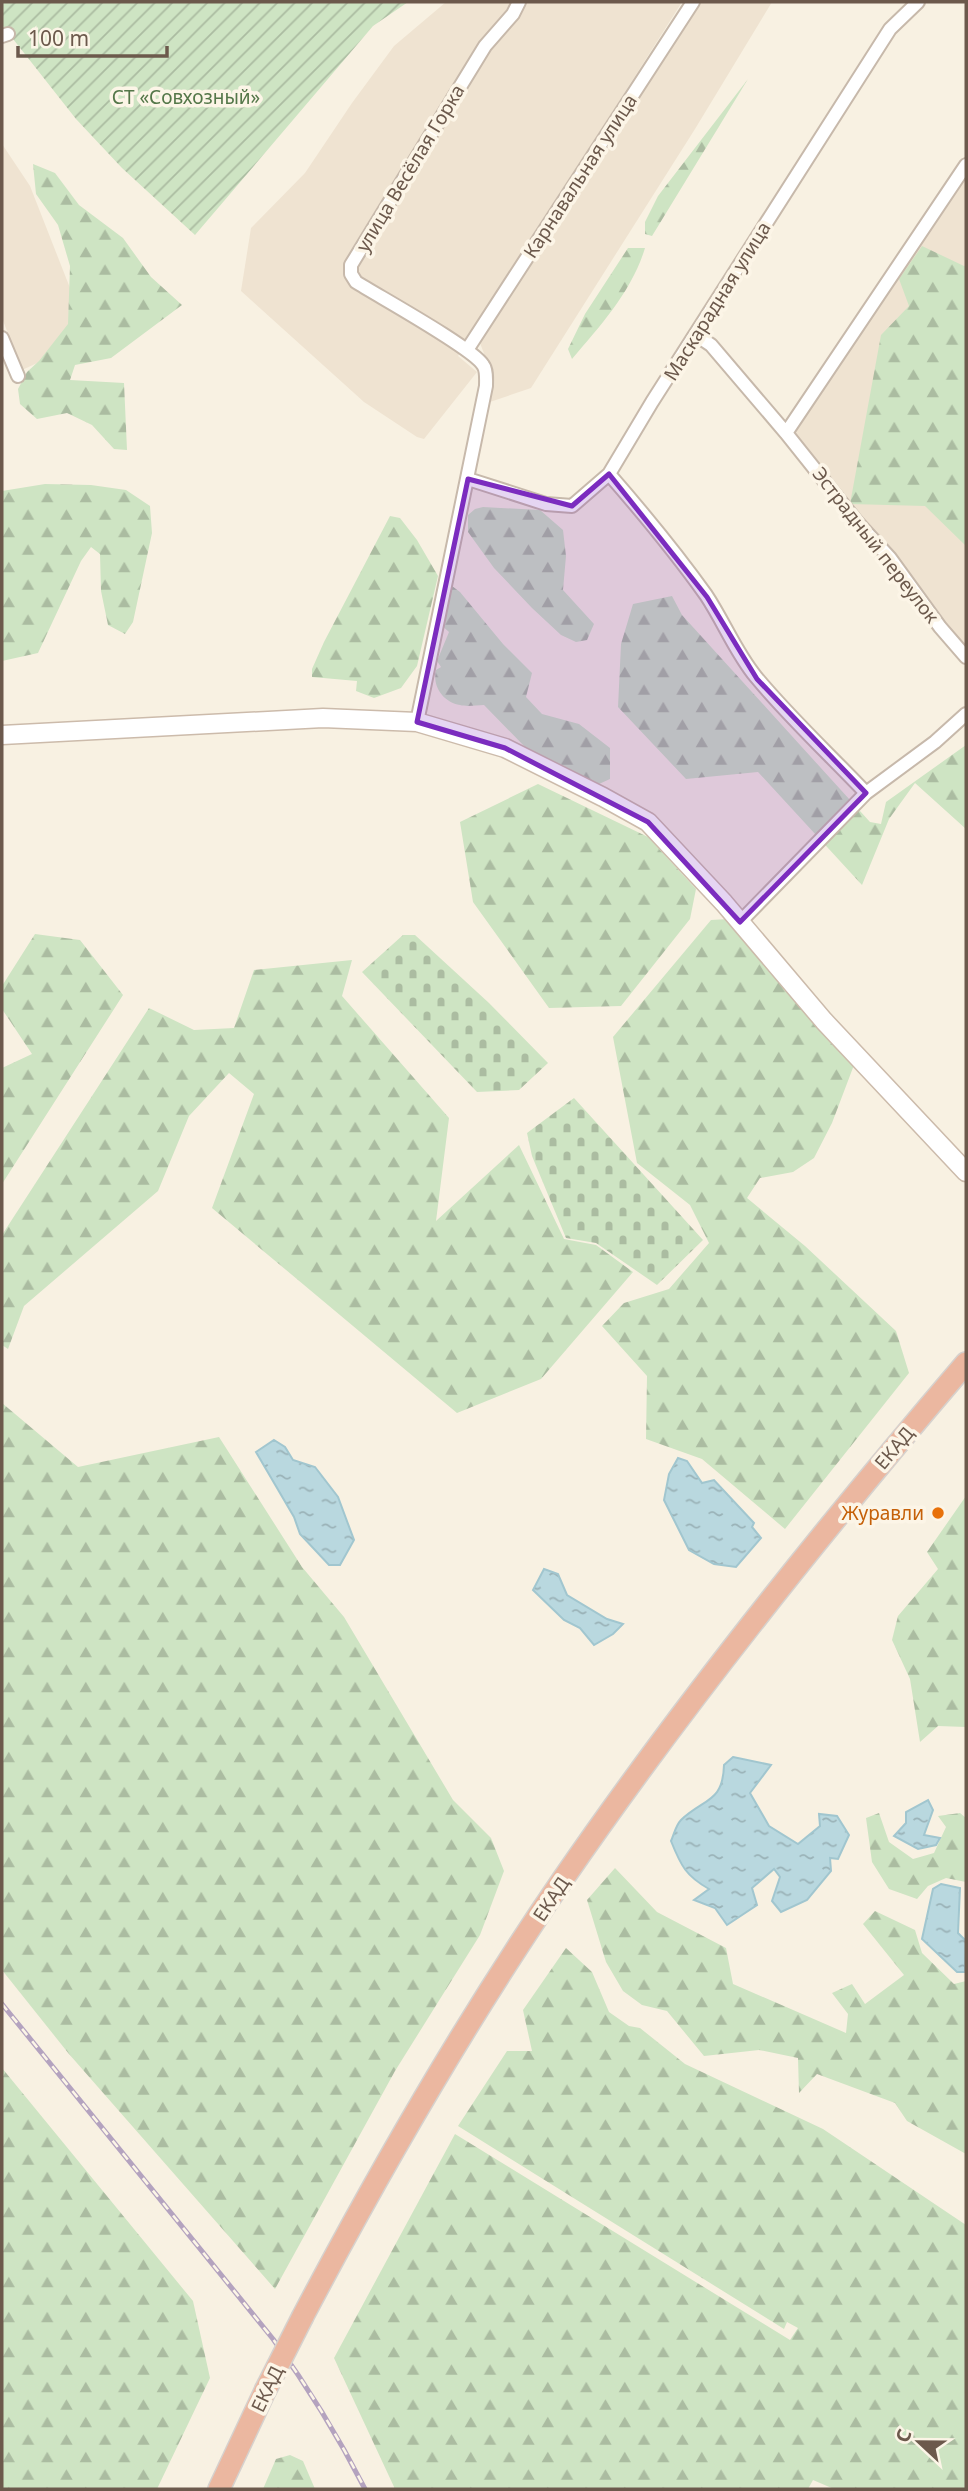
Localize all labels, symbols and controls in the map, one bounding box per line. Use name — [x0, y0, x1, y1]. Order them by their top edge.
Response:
scale bar — [18, 14, 166, 58]
text: 100 m — [28, 24, 89, 52]
street label: улица Весёлая Горка — [350, 79, 470, 257]
park label: СТ «Совхозный» — [112, 84, 260, 110]
street label: Карнавальная улица — [517, 89, 643, 263]
street label: Маскарадная улица — [657, 216, 777, 386]
street label: Эстрадный переулок — [807, 461, 945, 629]
street label: ЕКАД — [868, 1421, 920, 1475]
place label: Журавли — [842, 1500, 924, 1526]
marker: Журавли — [930, 1505, 946, 1521]
street label: ЕКАД — [527, 1872, 575, 1926]
street label: ЕКАД — [245, 2361, 289, 2416]
north arrow — [884, 2407, 954, 2477]
text: С — [889, 2425, 918, 2446]

